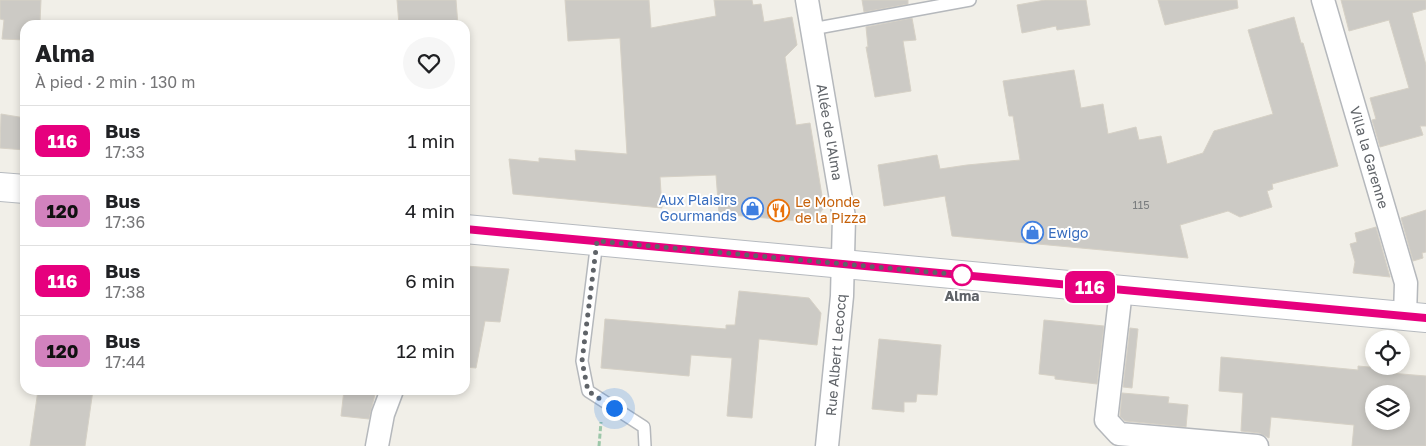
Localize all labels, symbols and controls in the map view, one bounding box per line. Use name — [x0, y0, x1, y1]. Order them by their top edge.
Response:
button: heart — [403, 37, 455, 89]
text: Alma — [35, 38, 95, 67]
text: À pied · 2 min · 130 m — [35, 72, 195, 92]
street label: Allée de l'Alma — [813, 82, 847, 182]
street label: Villa la Garenne — [1347, 104, 1393, 211]
text: Bus — [105, 119, 140, 142]
text: 1 min — [407, 129, 455, 152]
text: 116 — [48, 130, 77, 152]
text: 17:33 — [105, 142, 145, 162]
text: Bus — [105, 189, 140, 212]
place label: Aux Plaisirs Gourmands — [659, 191, 737, 224]
place label: Le Monde de la Pizza — [795, 193, 866, 226]
shop icon: Aux Plaisirs Gourmands — [741, 196, 765, 220]
restaurant icon: Le Monde de la Pizza — [767, 198, 791, 222]
house number: 115 — [1132, 198, 1150, 211]
text: 4 min — [405, 199, 455, 222]
text: 120 — [47, 200, 78, 222]
text: 17:36 — [105, 212, 145, 232]
shop icon: Ewigo — [1020, 221, 1044, 245]
place label: Ewigo — [1048, 224, 1089, 241]
text: Bus — [105, 259, 140, 282]
marker: Alma — [951, 264, 973, 286]
text: 6 min — [405, 269, 455, 292]
text: 116 — [48, 270, 77, 292]
line badge: 116 — [1061, 271, 1119, 303]
text: 116 — [1075, 276, 1105, 298]
text: 17:38 — [105, 282, 145, 302]
place label: Alma — [945, 287, 979, 304]
street label: Rue Albert Lecocq — [822, 293, 849, 417]
text: Bus — [105, 329, 140, 352]
map controls — [1365, 330, 1410, 430]
button: locate — [1365, 330, 1410, 375]
text: 12 min — [396, 339, 455, 362]
text: 120 — [47, 340, 78, 362]
text: 17:44 — [105, 352, 146, 372]
button: layers — [1365, 385, 1410, 430]
your location — [602, 396, 627, 421]

